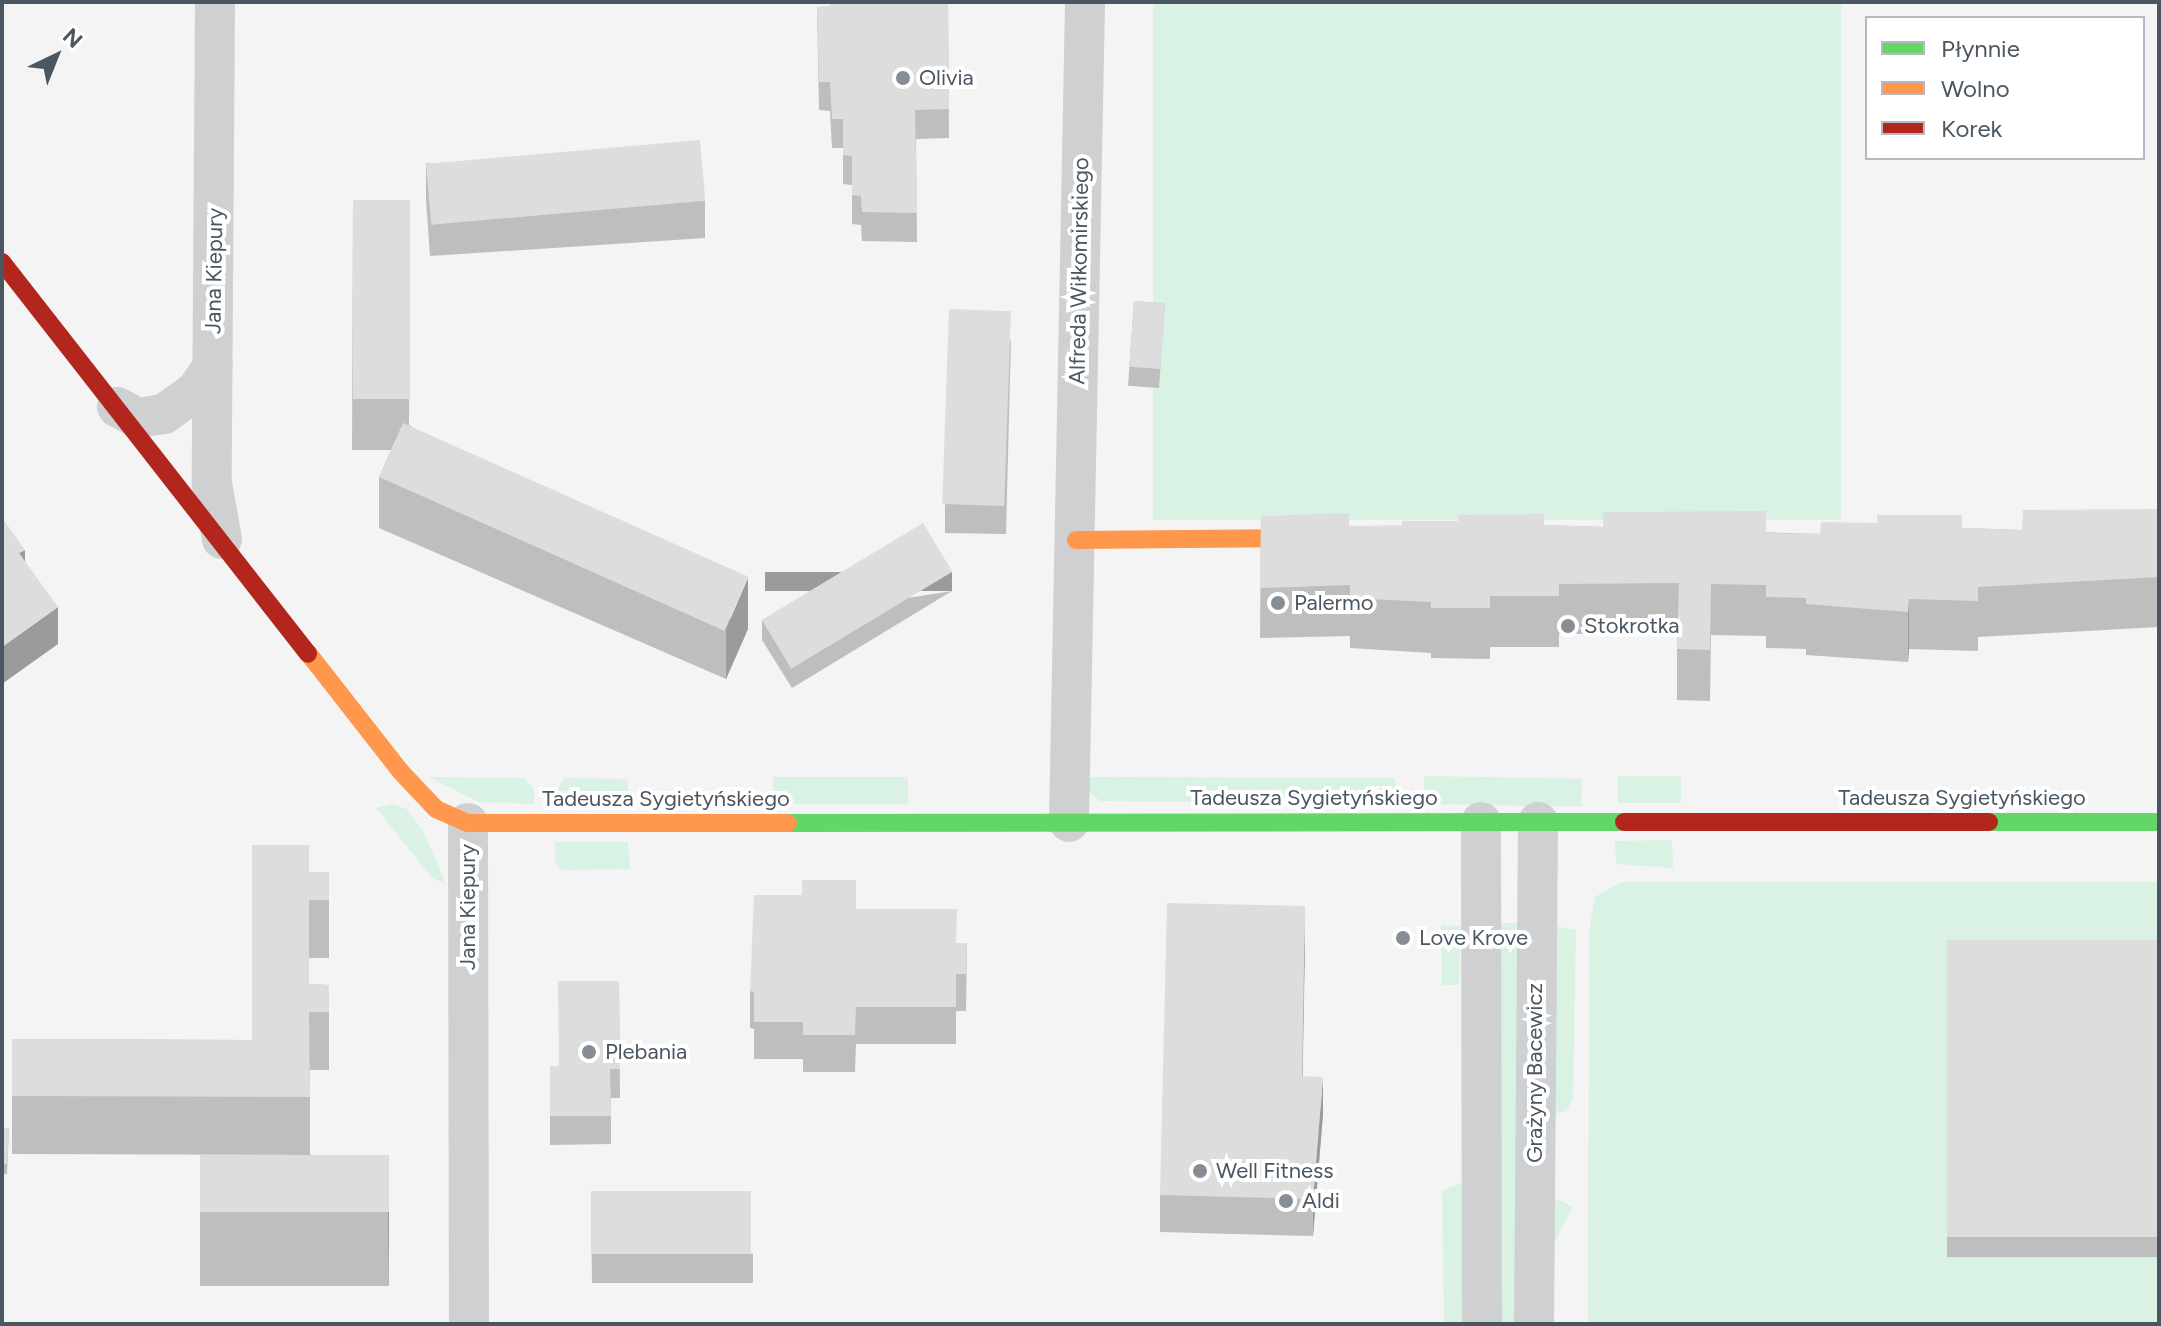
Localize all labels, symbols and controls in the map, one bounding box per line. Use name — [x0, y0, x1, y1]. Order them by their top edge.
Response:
north arrow — [16, 16, 96, 96]
legend — [1865, 16, 2145, 160]
text: N — [57, 22, 88, 54]
text: Płynnie — [1941, 34, 2020, 63]
place label: Olivia — [919, 65, 974, 91]
marker: Olivia — [894, 69, 912, 87]
text: Wolno — [1941, 74, 2010, 103]
text: Korek — [1941, 114, 2002, 143]
street label: Alfreda Wiłkomirskiego — [1064, 157, 1094, 385]
street label: Jana Kiepury — [200, 208, 228, 334]
place label: Palermo — [1294, 590, 1374, 616]
marker: Palermo — [1269, 594, 1287, 612]
place label: Stokrotka — [1584, 613, 1679, 639]
marker: Stokrotka — [1559, 617, 1577, 635]
street label: Tadeusza Sygietyńskiego — [1190, 785, 1438, 811]
street label: Tadeusza Sygietyńskiego — [1838, 785, 2086, 811]
street label: Tadeusza Sygietyńskiego — [542, 786, 790, 812]
street label: Jana Kiepury — [455, 844, 481, 970]
place label: Love Krove — [1419, 925, 1528, 951]
marker: Love Krove — [1394, 929, 1412, 947]
street label: Grażyny Bacewicz — [1522, 983, 1548, 1163]
place label: Plebania — [605, 1039, 687, 1065]
marker: Plebania — [580, 1043, 598, 1061]
place label: Well Fitness — [1216, 1158, 1334, 1184]
marker: Well Fitness — [1191, 1162, 1209, 1180]
place label: Aldi — [1302, 1188, 1340, 1214]
marker: Aldi — [1277, 1192, 1295, 1210]

